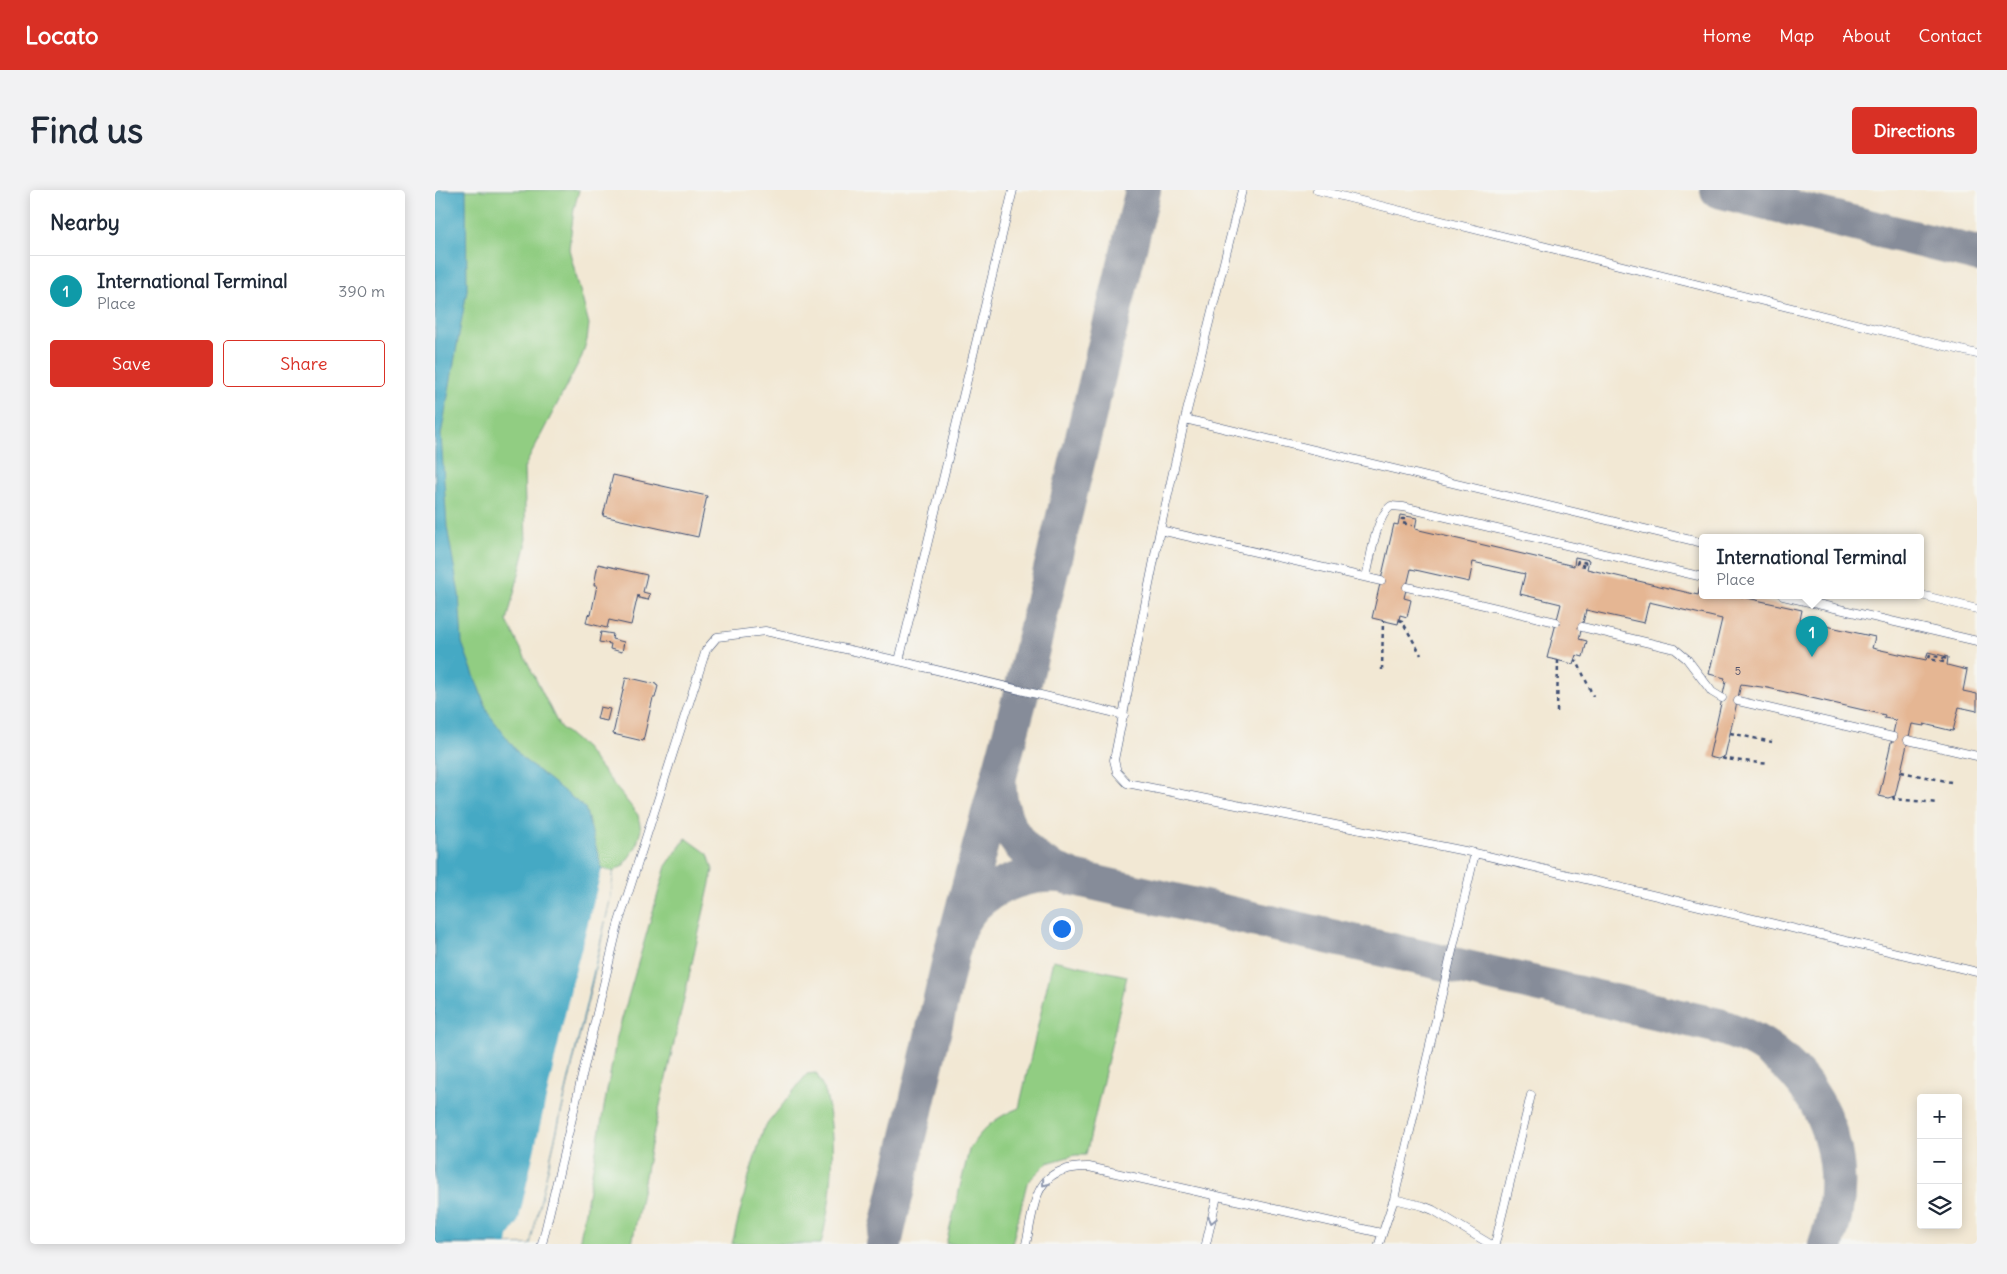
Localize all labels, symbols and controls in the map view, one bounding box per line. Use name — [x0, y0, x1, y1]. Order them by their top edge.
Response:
text: Locato — [25, 20, 99, 50]
text: Home — [1703, 24, 1751, 47]
text: Map — [1779, 24, 1814, 47]
text: About — [1842, 24, 1890, 47]
text: Contact — [1918, 24, 1982, 47]
button: Directions — [1852, 107, 1977, 154]
text: Find us — [30, 108, 143, 152]
text: Nearby — [50, 209, 120, 236]
text: International Terminal — [97, 269, 288, 293]
text: 1 — [63, 281, 69, 301]
text: 390 m — [338, 281, 385, 301]
text: Place — [97, 293, 136, 313]
button: Save — [50, 340, 213, 387]
button: Share — [223, 340, 385, 387]
popup — [1699, 534, 1924, 599]
text: International Terminal — [1716, 545, 1907, 569]
text: Place — [1716, 569, 1755, 589]
pin: 1 — [1796, 616, 1828, 657]
house number: 5 — [1735, 664, 1741, 678]
your location — [1049, 916, 1075, 942]
map controls — [1917, 1094, 1962, 1229]
button: + — [1917, 1094, 1962, 1139]
button: − — [1917, 1139, 1962, 1184]
one-way arrow — [1042, 1177, 1051, 1186]
button: layers — [1917, 1184, 1962, 1229]
one-way arrow — [1207, 1215, 1217, 1224]

